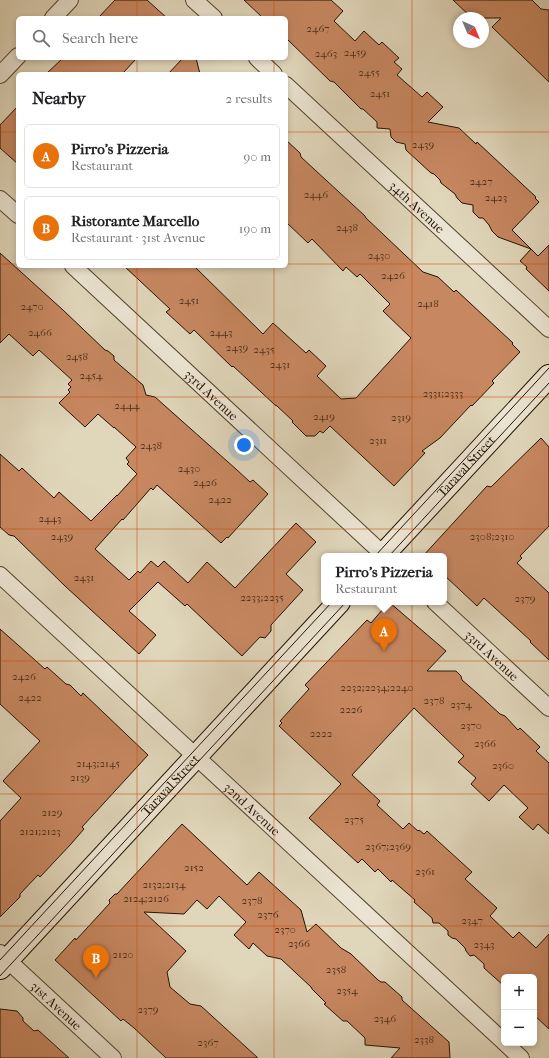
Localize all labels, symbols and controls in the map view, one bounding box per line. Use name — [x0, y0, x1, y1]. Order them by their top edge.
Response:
north arrow — [453, 12, 489, 48]
search box — [16, 16, 288, 60]
house number: 2467 — [306, 22, 330, 35]
icon: search — [30, 27, 52, 49]
text: Search here — [62, 29, 138, 47]
house number: 2459 — [344, 46, 366, 59]
house number: 2463 — [315, 47, 337, 60]
house number: 2455 — [358, 66, 380, 79]
house number: 2451 — [370, 87, 390, 100]
text: Nearby — [32, 88, 86, 108]
text: 2 results — [226, 91, 272, 106]
house number: 2439 — [412, 138, 434, 151]
text: Pirro's Pizzeria — [71, 140, 169, 158]
text: A — [42, 149, 50, 164]
text: 90 m — [243, 149, 271, 164]
text: Restaurant — [71, 158, 133, 173]
house number: 2427 — [469, 175, 493, 188]
street label: 34th Avenue — [387, 178, 448, 236]
house number: 2446 — [304, 188, 328, 201]
house number: 2423 — [485, 191, 507, 204]
text: Ristorante Marcello — [71, 212, 199, 230]
text: B — [42, 221, 50, 236]
text: 190 m — [239, 221, 271, 236]
house number: 2438 — [336, 221, 358, 234]
text: Restaurant · 31st Avenue — [71, 230, 205, 245]
house number: 2430 — [368, 249, 390, 262]
house number: 2426 — [381, 269, 405, 282]
house number: 2451 — [179, 294, 199, 307]
house number: 2418 — [417, 297, 439, 310]
house number: 2470 — [20, 300, 44, 313]
house number: 2466 — [28, 326, 52, 339]
house number: 2443 — [209, 326, 233, 339]
house number: 2439 — [226, 341, 248, 354]
house number: 2435 — [253, 343, 275, 356]
house number: 2458 — [66, 350, 88, 363]
house number: 2431 — [270, 358, 290, 371]
street label: 33rd Avenue — [181, 366, 242, 424]
house number: 2454 — [79, 369, 103, 382]
house number: 2331;2333 — [423, 387, 463, 400]
house number: 2444 — [114, 399, 140, 412]
house number: 2419 — [313, 410, 335, 423]
house number: 2319 — [391, 411, 411, 424]
street label: Taraval Street — [434, 432, 498, 500]
house number: 2311 — [369, 434, 387, 447]
your location — [234, 435, 254, 455]
house number: 2438 — [140, 439, 162, 452]
house number: 2430 — [178, 462, 200, 475]
house number: 2426 — [193, 476, 217, 489]
house number: 2422 — [208, 493, 232, 506]
house number: 2443 — [38, 512, 62, 525]
house number: 2439 — [51, 530, 73, 543]
house number: 2308;2310 — [470, 530, 514, 543]
popup — [321, 553, 447, 605]
text: Pirro's Pizzeria — [335, 563, 433, 581]
house number: 2431 — [74, 571, 94, 584]
text: Restaurant — [335, 581, 397, 596]
house number: 2233;2235 — [240, 591, 284, 604]
house number: 2379 — [514, 592, 536, 605]
pin: A — [371, 618, 397, 651]
street label: 33rd Avenue — [462, 626, 523, 684]
house number: 2426 — [12, 670, 36, 683]
house number: 2232;2234;2240 — [340, 681, 414, 694]
house number: 2422 — [18, 691, 42, 704]
house number: 2378 — [423, 694, 445, 707]
house number: 2374 — [450, 698, 472, 711]
house number: 2226 — [340, 703, 362, 716]
house number: 2370 — [460, 719, 482, 732]
house number: 2222 — [310, 727, 333, 740]
house number: 2366 — [474, 737, 496, 750]
street label: Taraval Street — [138, 751, 202, 818]
house number: 2143;2145 — [76, 757, 120, 770]
house number: 2360 — [492, 759, 514, 772]
house number: 2139 — [70, 771, 90, 784]
street label: 32nd Avenue — [221, 779, 284, 839]
house number: 2129 — [41, 806, 63, 819]
house number: 2375 — [344, 813, 364, 826]
house number: 2121;2123 — [19, 825, 61, 838]
house number: 2367;2369 — [365, 840, 411, 853]
house number: 2152 — [184, 861, 204, 874]
house number: 2361 — [415, 865, 435, 878]
house number: 2132;2134 — [142, 878, 186, 891]
house number: 2124;2126 — [123, 892, 169, 905]
house number: 2378 — [241, 894, 263, 907]
house number: 2376 — [257, 908, 279, 921]
house number: 2347 — [461, 914, 483, 927]
house number: 2370 — [274, 923, 296, 936]
house number: 2366 — [288, 937, 310, 950]
house number: 2343 — [473, 938, 495, 951]
pin: B — [83, 945, 109, 978]
house number: 2120 — [112, 948, 134, 961]
house number: 2358 — [326, 963, 346, 976]
map controls — [501, 974, 537, 1046]
button: + — [501, 974, 537, 1010]
street label: 31st Avenue — [28, 978, 85, 1033]
house number: 2354 — [336, 984, 358, 997]
house number: 2379 — [137, 1003, 159, 1016]
button: − — [501, 1010, 537, 1046]
house number: 2346 — [374, 1012, 396, 1025]
house number: 2338 — [414, 1033, 434, 1046]
house number: 2367 — [197, 1036, 219, 1049]

